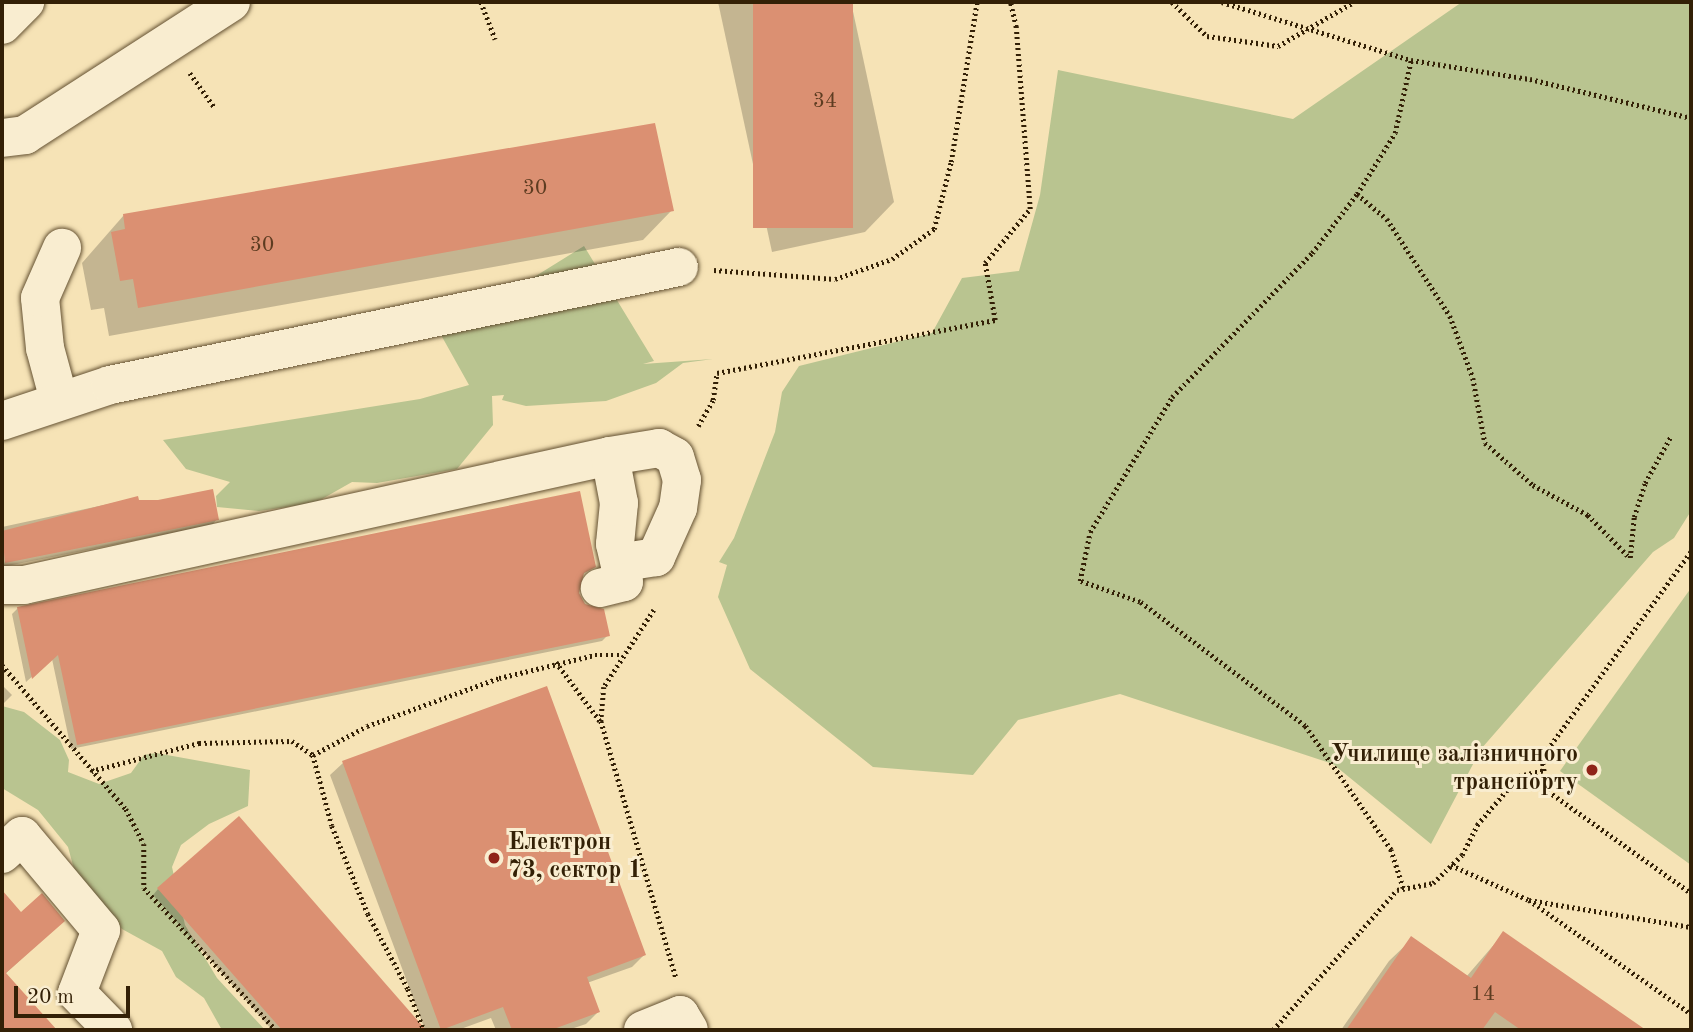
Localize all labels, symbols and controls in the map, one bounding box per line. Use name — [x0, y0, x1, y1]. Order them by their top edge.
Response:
house number: 34 — [813, 89, 837, 115]
house number: 30 — [523, 176, 547, 202]
house number: 30 — [250, 233, 274, 259]
place label: Училище залізничного транспорту — [1331, 742, 1578, 798]
marker: Училище залізничного транспорту — [1584, 762, 1600, 778]
place label: Електрон 73, сектор 1 — [508, 830, 642, 886]
marker: Електрон 73, сектор 1 — [486, 850, 502, 866]
scale bar — [18, 972, 133, 1016]
house number: 14 — [1471, 982, 1495, 1008]
text: 20 m — [27, 987, 74, 1008]

